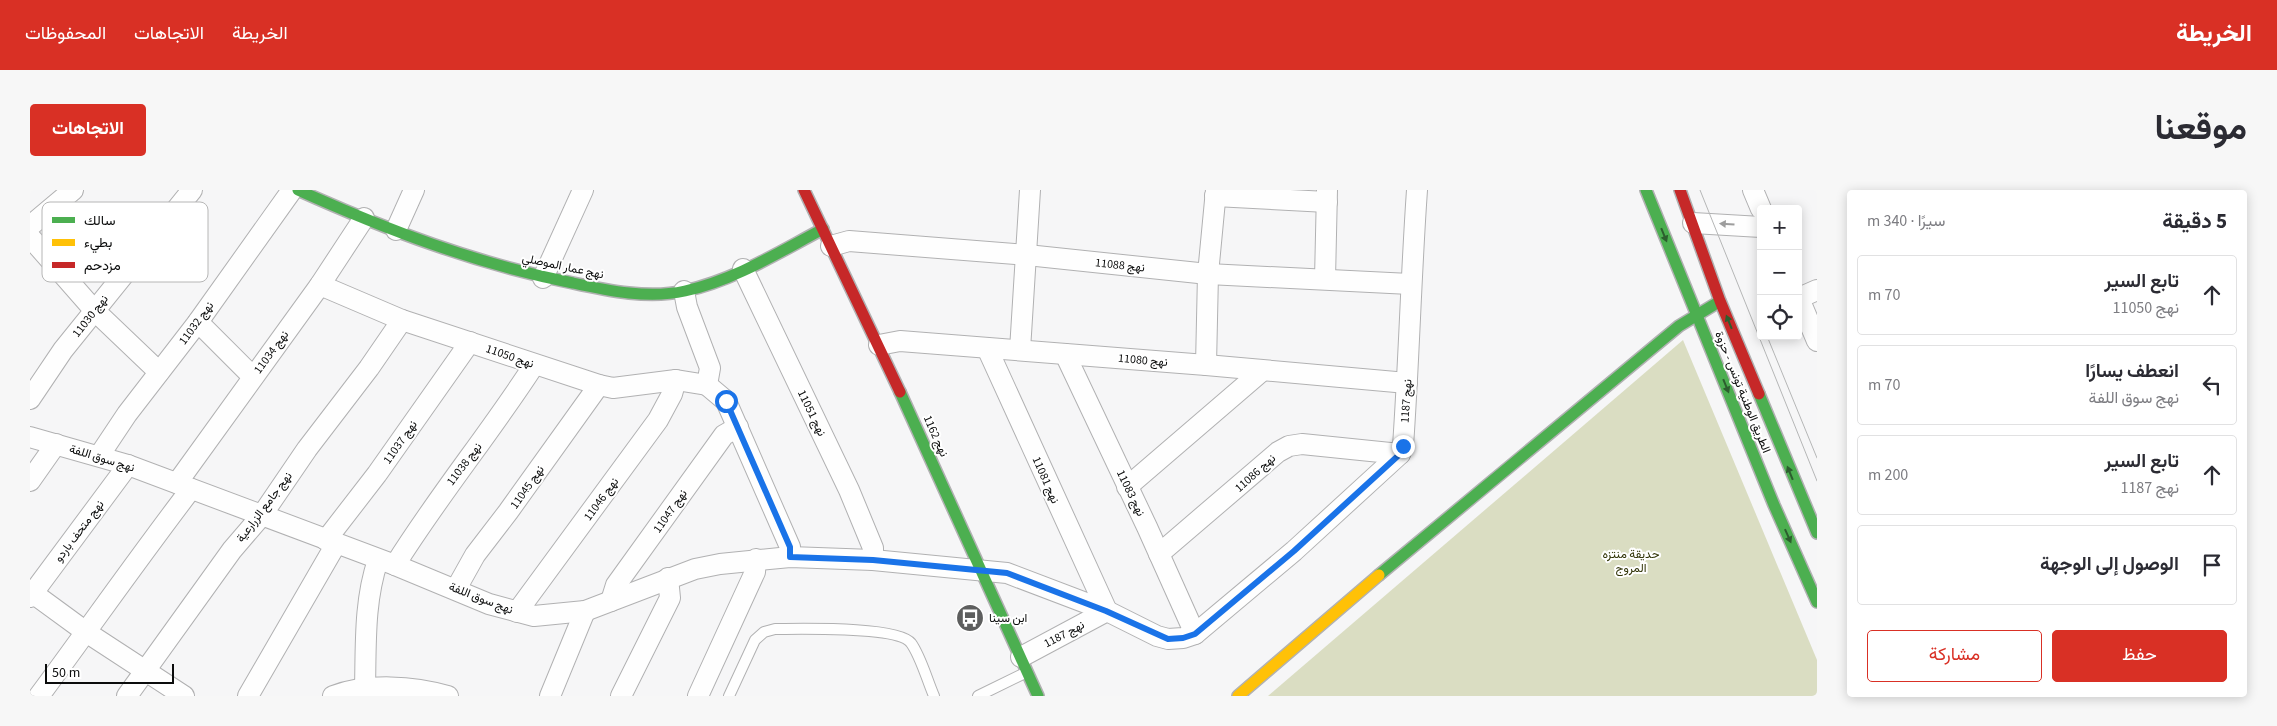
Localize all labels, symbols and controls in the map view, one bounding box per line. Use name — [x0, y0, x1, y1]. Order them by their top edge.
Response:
text: الخريطة — [2176, 16, 2252, 51]
text: المحفوظات — [25, 21, 106, 46]
text: الاتجاهات — [134, 21, 204, 46]
text: الخريطة — [232, 21, 288, 46]
text: موقعنا — [2154, 103, 2247, 153]
button: الاتجاهات — [30, 104, 146, 156]
legend — [42, 202, 208, 282]
map controls — [1757, 205, 1802, 340]
button: + — [1757, 205, 1802, 250]
text: 5 دقيقة — [2162, 206, 2227, 236]
text: سيرًا · 340 m — [1867, 210, 1945, 232]
text: سالك — [84, 211, 115, 231]
one-way arrow — [1719, 220, 1735, 228]
one-way arrow — [1661, 228, 1669, 242]
text: بطيء — [84, 233, 112, 254]
street label: نهج عمار الموصلي — [520, 250, 605, 284]
button: − — [1757, 250, 1802, 295]
street label: نهج 11088 — [1094, 254, 1146, 277]
text: مزدحم — [84, 256, 121, 276]
text: تابع السير — [2104, 268, 2179, 295]
icon: ahead — [2198, 281, 2226, 309]
text: 70 m — [1868, 284, 1900, 306]
street label: نهج 11030 — [68, 291, 112, 341]
button: locate — [1757, 295, 1802, 340]
text: نهج 11050 — [2112, 297, 2179, 319]
street label: نهج 11032 — [175, 298, 218, 348]
one-way arrow — [1725, 314, 1733, 329]
street label: نهج 11034 — [250, 327, 293, 377]
street label: الطريق الوطنية تونس - حزوة — [1710, 329, 1775, 456]
street label: نهج 11050 — [483, 340, 536, 373]
street label: نهج 11080 — [1117, 350, 1169, 371]
text: انعطف يسارًا — [2085, 358, 2179, 385]
icon: left — [2198, 371, 2226, 399]
text: 70 m — [1868, 374, 1900, 396]
street label: نهج 1187 — [1396, 379, 1417, 424]
one-way arrow — [1722, 379, 1730, 393]
street label: نهج 11051 — [793, 387, 830, 439]
text: نهج سوق اللفة — [2089, 387, 2179, 409]
route start — [715, 390, 738, 413]
street label: نهج 1162 — [919, 413, 952, 460]
street label: نهج 11037 — [379, 417, 422, 468]
route end — [1392, 435, 1415, 458]
street label: نهج 11038 — [443, 439, 486, 489]
street label: نهج سوق اللفة — [67, 440, 137, 477]
text: تابع السير — [2104, 448, 2179, 475]
street label: نهج 11086 — [1231, 450, 1280, 496]
street label: نهج 11081 — [1028, 454, 1063, 506]
icon: ahead — [2198, 461, 2226, 489]
street label: نهج 11045 — [506, 462, 549, 513]
text: 200 m — [1868, 464, 1908, 486]
one-way arrow — [1786, 466, 1794, 480]
street label: نهج 11083 — [1112, 467, 1149, 519]
street label: نهج جامع الزرارعية — [232, 469, 296, 546]
street label: نهج 11046 — [580, 474, 623, 524]
text: نهج 1187 — [2120, 477, 2179, 499]
street label: نهج 11047 — [649, 486, 692, 537]
street label: نهج متحف باردو — [51, 497, 108, 566]
one-way arrow — [1784, 529, 1792, 543]
park label: حديقة منتزه المروج — [1602, 546, 1660, 577]
text: الوصول إلى الوجهة — [2040, 551, 2179, 578]
icon: arrive — [2198, 551, 2226, 579]
street label: نهج سوق اللفة — [446, 578, 516, 619]
bus stop icon: ابن سينا — [955, 603, 985, 633]
place label: ابن سينا — [989, 610, 1027, 627]
street label: نهج 1187 — [1041, 617, 1088, 652]
button: مشاركة — [1867, 630, 2042, 682]
button: حفظ — [2052, 630, 2227, 682]
scale bar — [45, 661, 174, 684]
text: 50 m — [52, 663, 80, 683]

